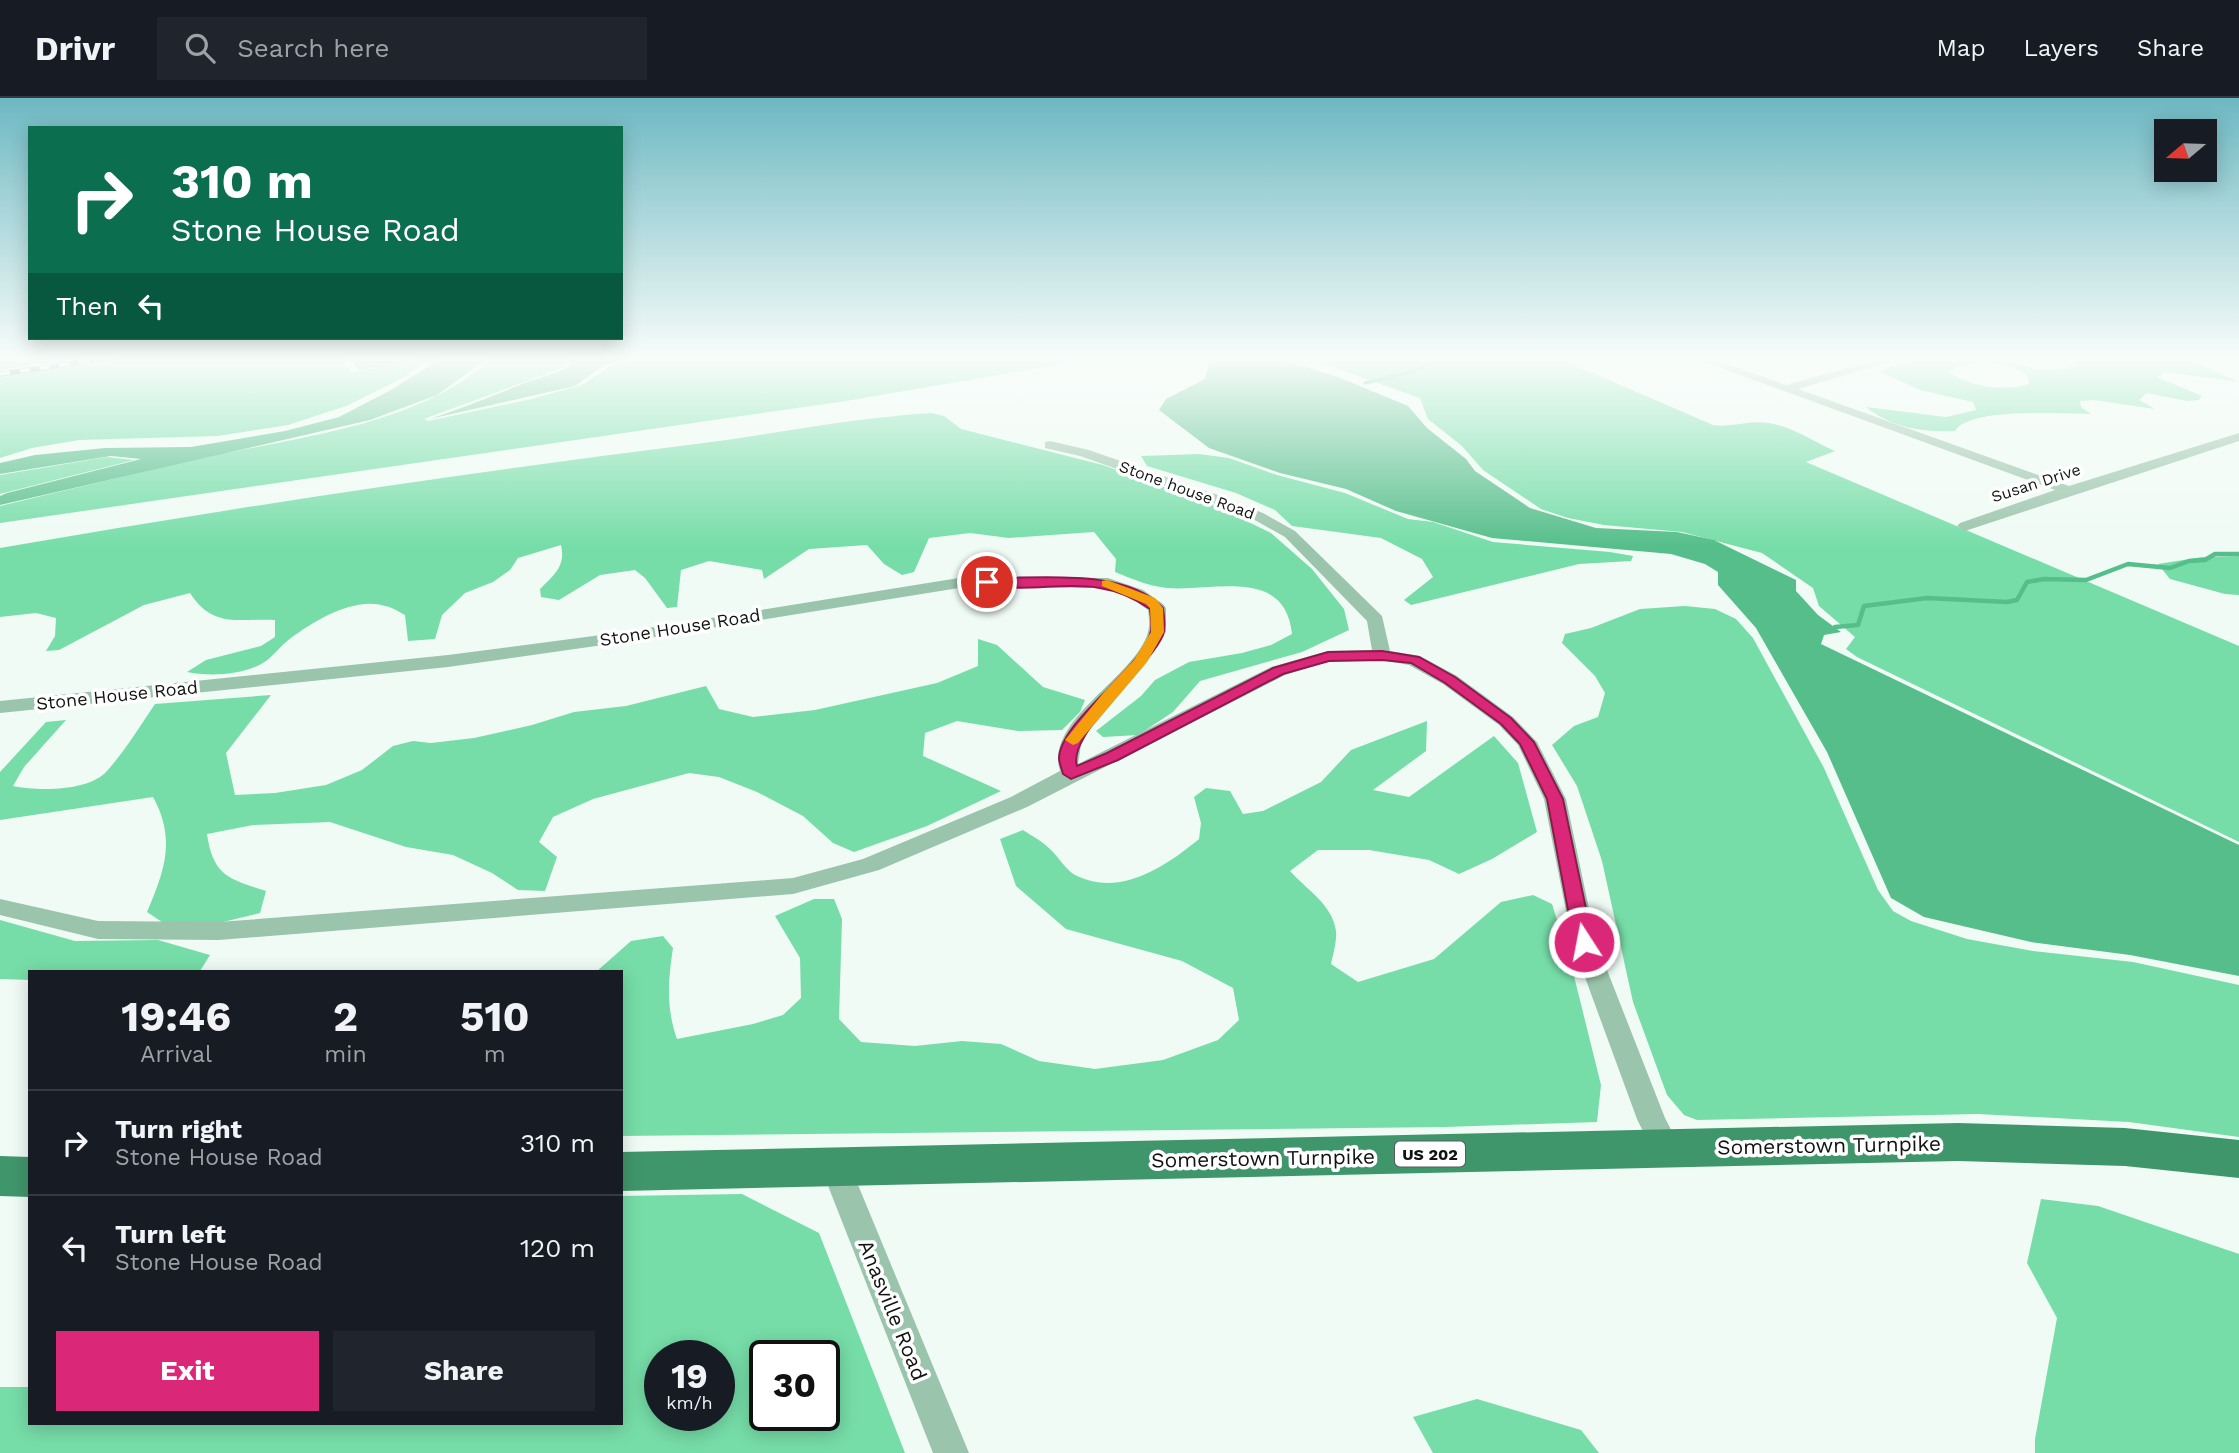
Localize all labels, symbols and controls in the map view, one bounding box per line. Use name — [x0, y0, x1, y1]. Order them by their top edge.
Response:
search box — [157, 17, 647, 80]
text: Drivr — [35, 29, 115, 68]
icon: search — [181, 29, 219, 67]
text: Search here — [237, 33, 390, 63]
text: Map — [1937, 34, 1985, 62]
text: Layers — [2023, 34, 2099, 62]
text: Share — [2137, 34, 2204, 62]
north arrow — [2154, 119, 2217, 182]
map controls — [2154, 119, 2217, 182]
text: 310 m — [171, 152, 313, 210]
icon: right — [56, 154, 147, 245]
text: Stone House Road — [171, 211, 460, 249]
icon: left — [132, 287, 170, 325]
text: Then — [56, 291, 118, 321]
street label: Stone house Road — [1117, 457, 1257, 523]
street label: Susan Drive — [1989, 460, 2083, 506]
pin — [957, 552, 1017, 612]
icon: arrive — [968, 563, 1006, 601]
street label: Stone House Road — [598, 604, 762, 650]
street label: Stone House Road — [35, 676, 199, 714]
position arrow — [1547, 905, 1621, 979]
text: 19:46 — [121, 992, 231, 1041]
text: 2 — [333, 992, 358, 1041]
text: 510 — [460, 992, 530, 1041]
text: Arrival — [140, 1041, 212, 1068]
text: min — [324, 1041, 367, 1068]
text: m — [484, 1041, 506, 1068]
text: Turn right — [115, 1114, 242, 1144]
icon: right — [56, 1124, 94, 1162]
text: 310 m — [520, 1128, 595, 1158]
street label: Somerstown Turnpike — [1717, 1131, 1941, 1159]
road number: US 202 — [1395, 1142, 1465, 1166]
text: Stone House Road — [115, 1144, 323, 1171]
street label: Somerstown Turnpike — [1151, 1144, 1375, 1172]
text: Turn left — [115, 1219, 226, 1249]
icon: left — [56, 1229, 94, 1267]
text: 120 m — [520, 1233, 595, 1263]
street label: Anasville Road — [853, 1236, 933, 1384]
text: Stone House Road — [115, 1249, 323, 1276]
button: Exit — [56, 1331, 319, 1411]
button: Share — [333, 1331, 595, 1411]
speed limit sign: 30 — [749, 1340, 840, 1431]
text: 19 — [671, 1355, 708, 1397]
text: km/h — [666, 1392, 713, 1413]

